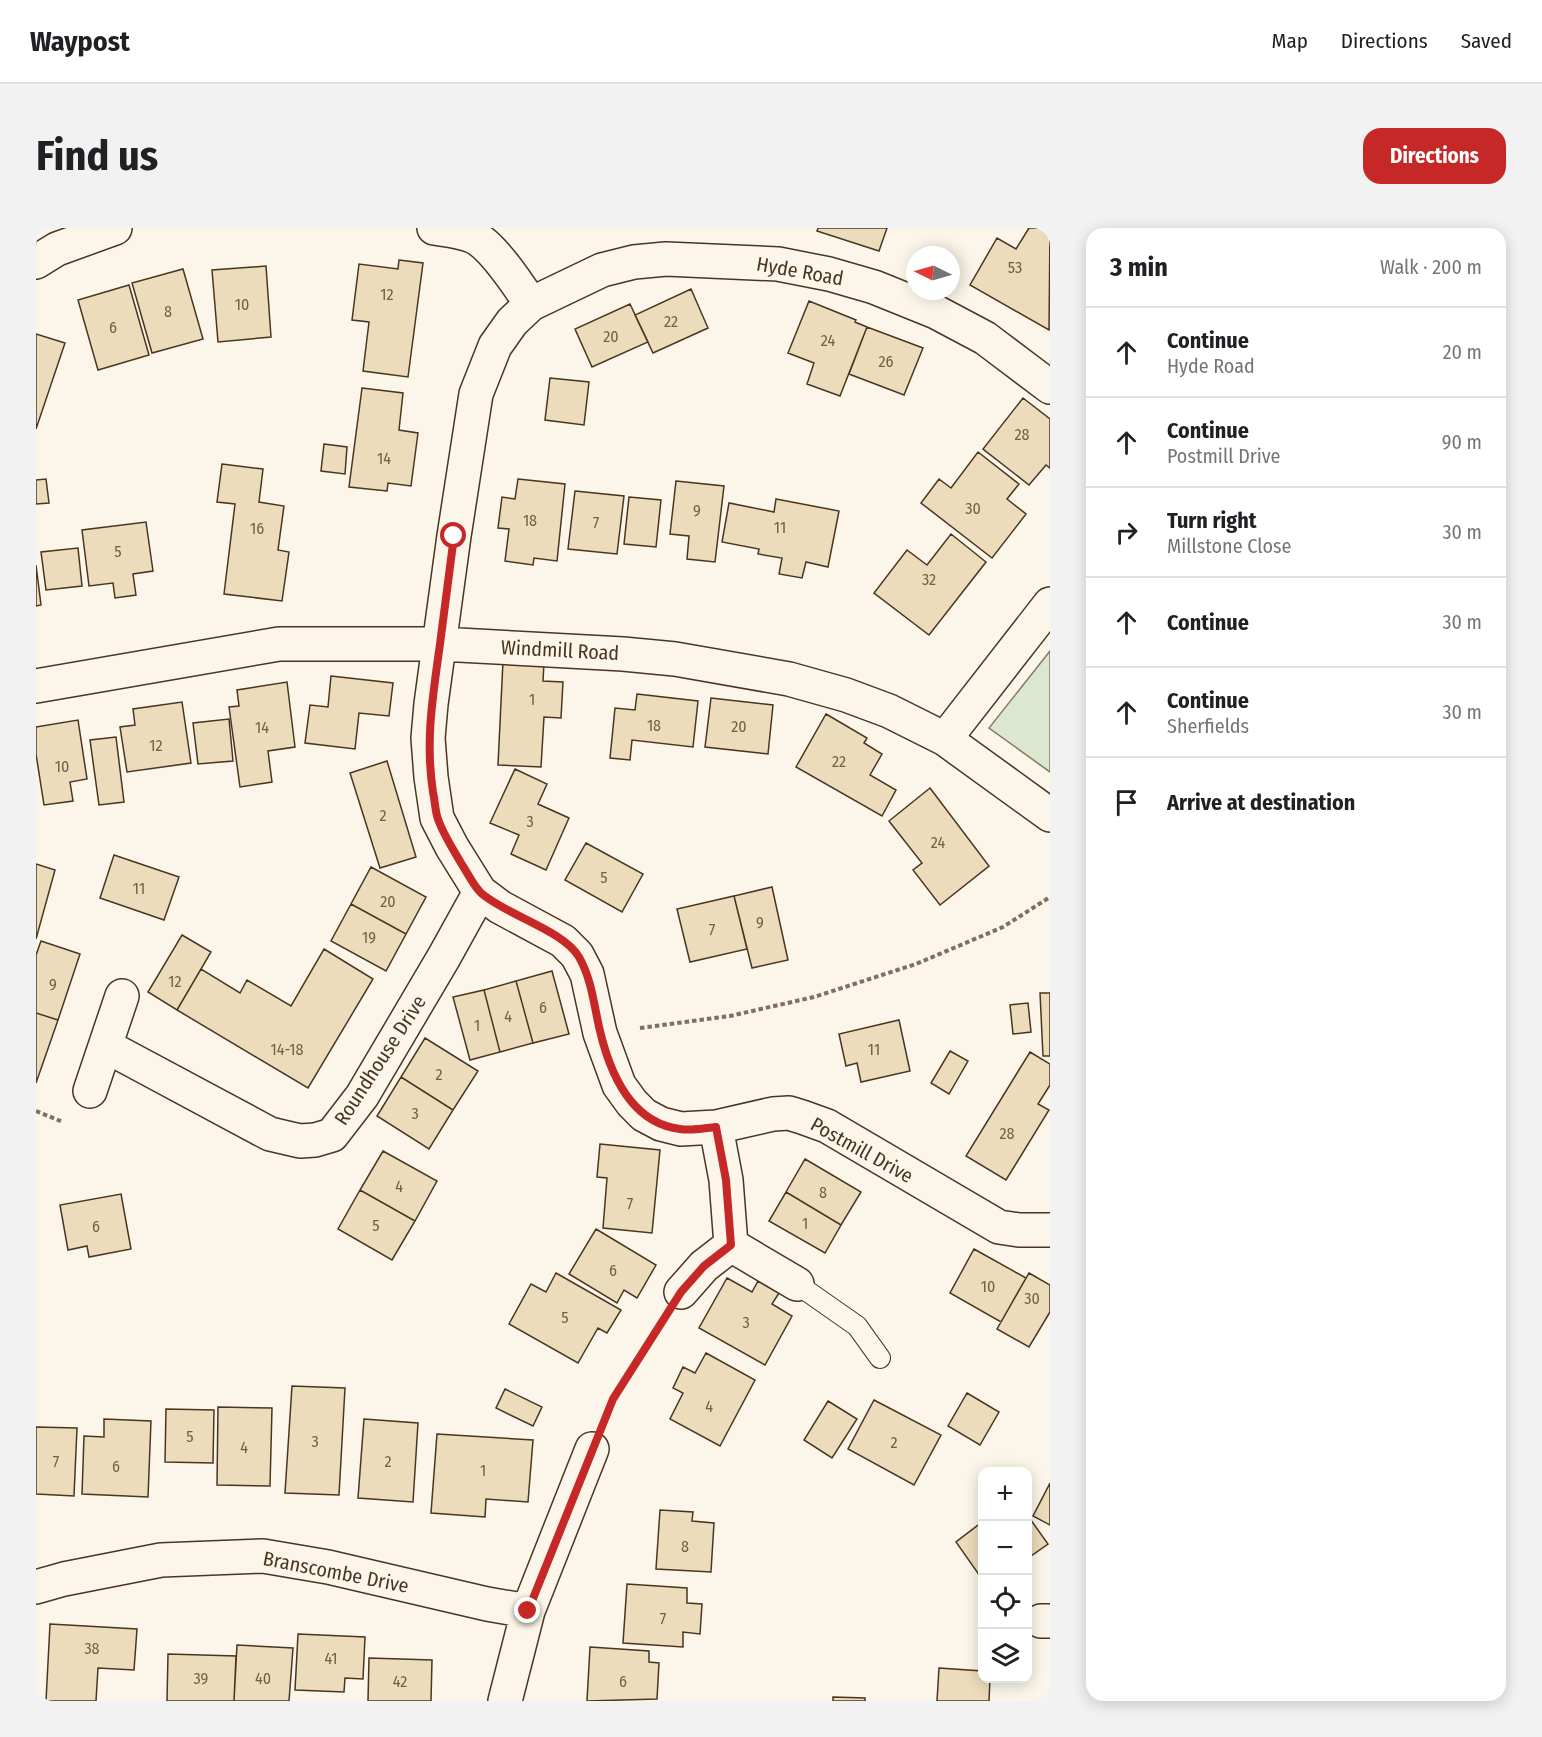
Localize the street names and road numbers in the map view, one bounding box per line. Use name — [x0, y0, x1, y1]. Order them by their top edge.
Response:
street label: Hyde Road — [755, 252, 845, 290]
street label: Windmill Road — [500, 635, 620, 665]
street label: Roundhouse Drive — [329, 991, 431, 1129]
street label: Postmill Drive — [807, 1112, 917, 1188]
street label: Branscombe Drive — [261, 1546, 411, 1598]

